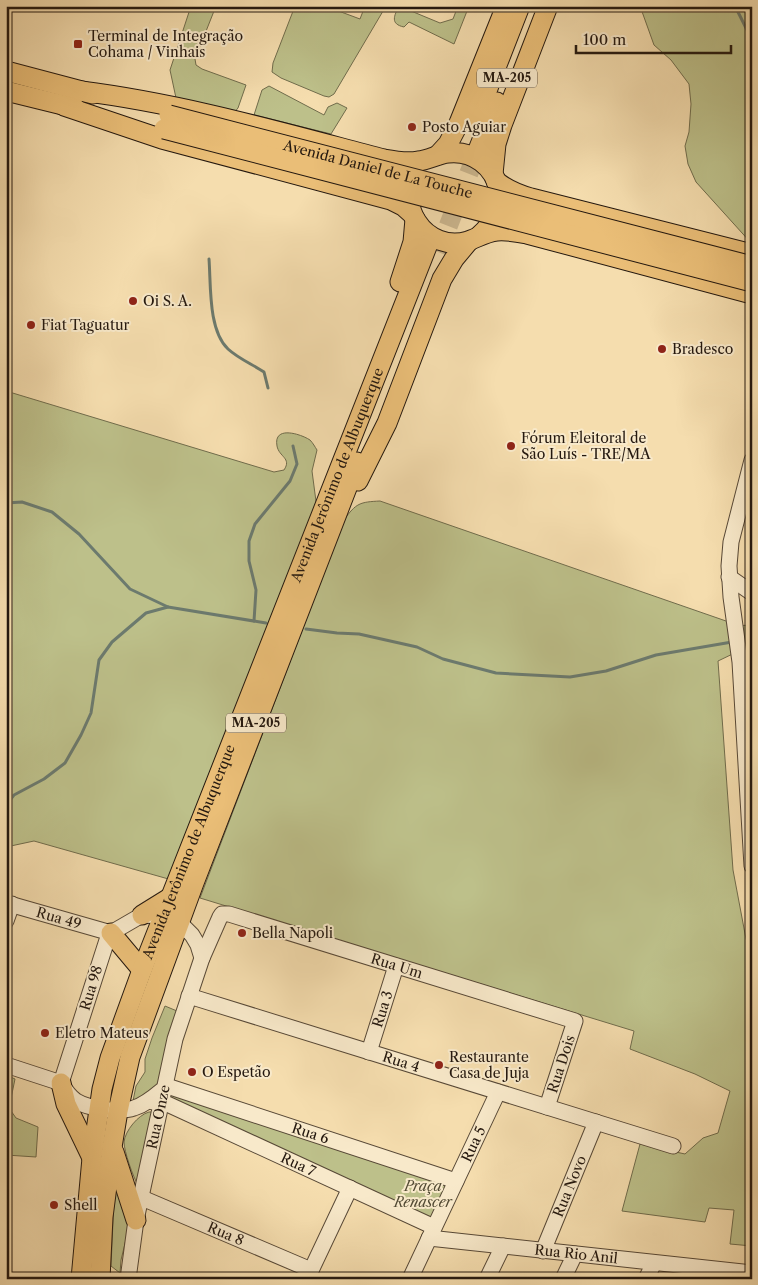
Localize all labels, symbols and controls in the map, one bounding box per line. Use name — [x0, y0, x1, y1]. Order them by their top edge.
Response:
scale bar — [576, 22, 730, 54]
place label: Terminal de Integração Cohama / Vinhais — [88, 27, 243, 61]
text: 100 m — [583, 30, 626, 49]
marker: Terminal de Integração Cohama / Vinhais — [72, 38, 84, 50]
road number: MA-205 — [477, 68, 537, 88]
place label: Posto Aguiar — [422, 118, 506, 136]
marker: Posto Aguiar — [406, 121, 418, 133]
street label: Avenida Daniel de La Touche — [281, 136, 475, 202]
place label: Oi S. A. — [143, 292, 192, 310]
marker: Oi S. A. — [127, 295, 139, 307]
place label: Fiat Taguatur — [41, 316, 130, 334]
marker: Fiat Taguatur — [25, 319, 37, 331]
place label: Bradesco — [672, 340, 733, 358]
marker: Bradesco — [656, 343, 668, 355]
street label: Avenida Jerônimo de Albuquerque — [286, 365, 387, 586]
place label: Fórum Eleitoral de São Luís - TRE/MA — [521, 429, 651, 463]
marker: Fórum Eleitoral de São Luís - TRE/MA — [505, 440, 517, 452]
road number: MA-205 — [226, 714, 286, 732]
street label: Avenida Jerônimo de Albuquerque — [138, 742, 239, 963]
street label: Rua 49 — [34, 903, 84, 933]
place label: Bella Napoli — [252, 924, 333, 942]
marker: Bella Napoli — [236, 927, 248, 939]
street label: Rua Um — [369, 949, 425, 982]
street label: Rua 98 — [76, 963, 106, 1013]
street label: Rua 3 — [368, 988, 397, 1030]
place label: Eletro Mateus — [55, 1024, 149, 1042]
marker: Eletro Mateus — [39, 1027, 51, 1039]
street label: Rua Dois — [543, 1033, 579, 1095]
street label: Rua 4 — [380, 1048, 422, 1076]
place label: Restaurante Casa de Juja — [449, 1048, 530, 1082]
marker: Restaurante Casa de Juja — [433, 1059, 445, 1071]
place label: O Espetão — [202, 1063, 271, 1081]
marker: O Espetão — [186, 1066, 198, 1078]
street label: Rua Onze — [143, 1083, 174, 1151]
street label: Rua 6 — [290, 1119, 331, 1148]
street label: Rua 5 — [457, 1123, 490, 1165]
street label: Rua 7 — [278, 1149, 319, 1180]
street label: Rua Novo — [549, 1153, 590, 1220]
park label: Praça Renascer — [393, 1177, 453, 1211]
place label: Shell — [64, 1196, 97, 1214]
marker: Shell — [48, 1199, 60, 1211]
street label: Rua 8 — [205, 1218, 247, 1249]
street label: Rua Rio Anil — [534, 1240, 619, 1267]

